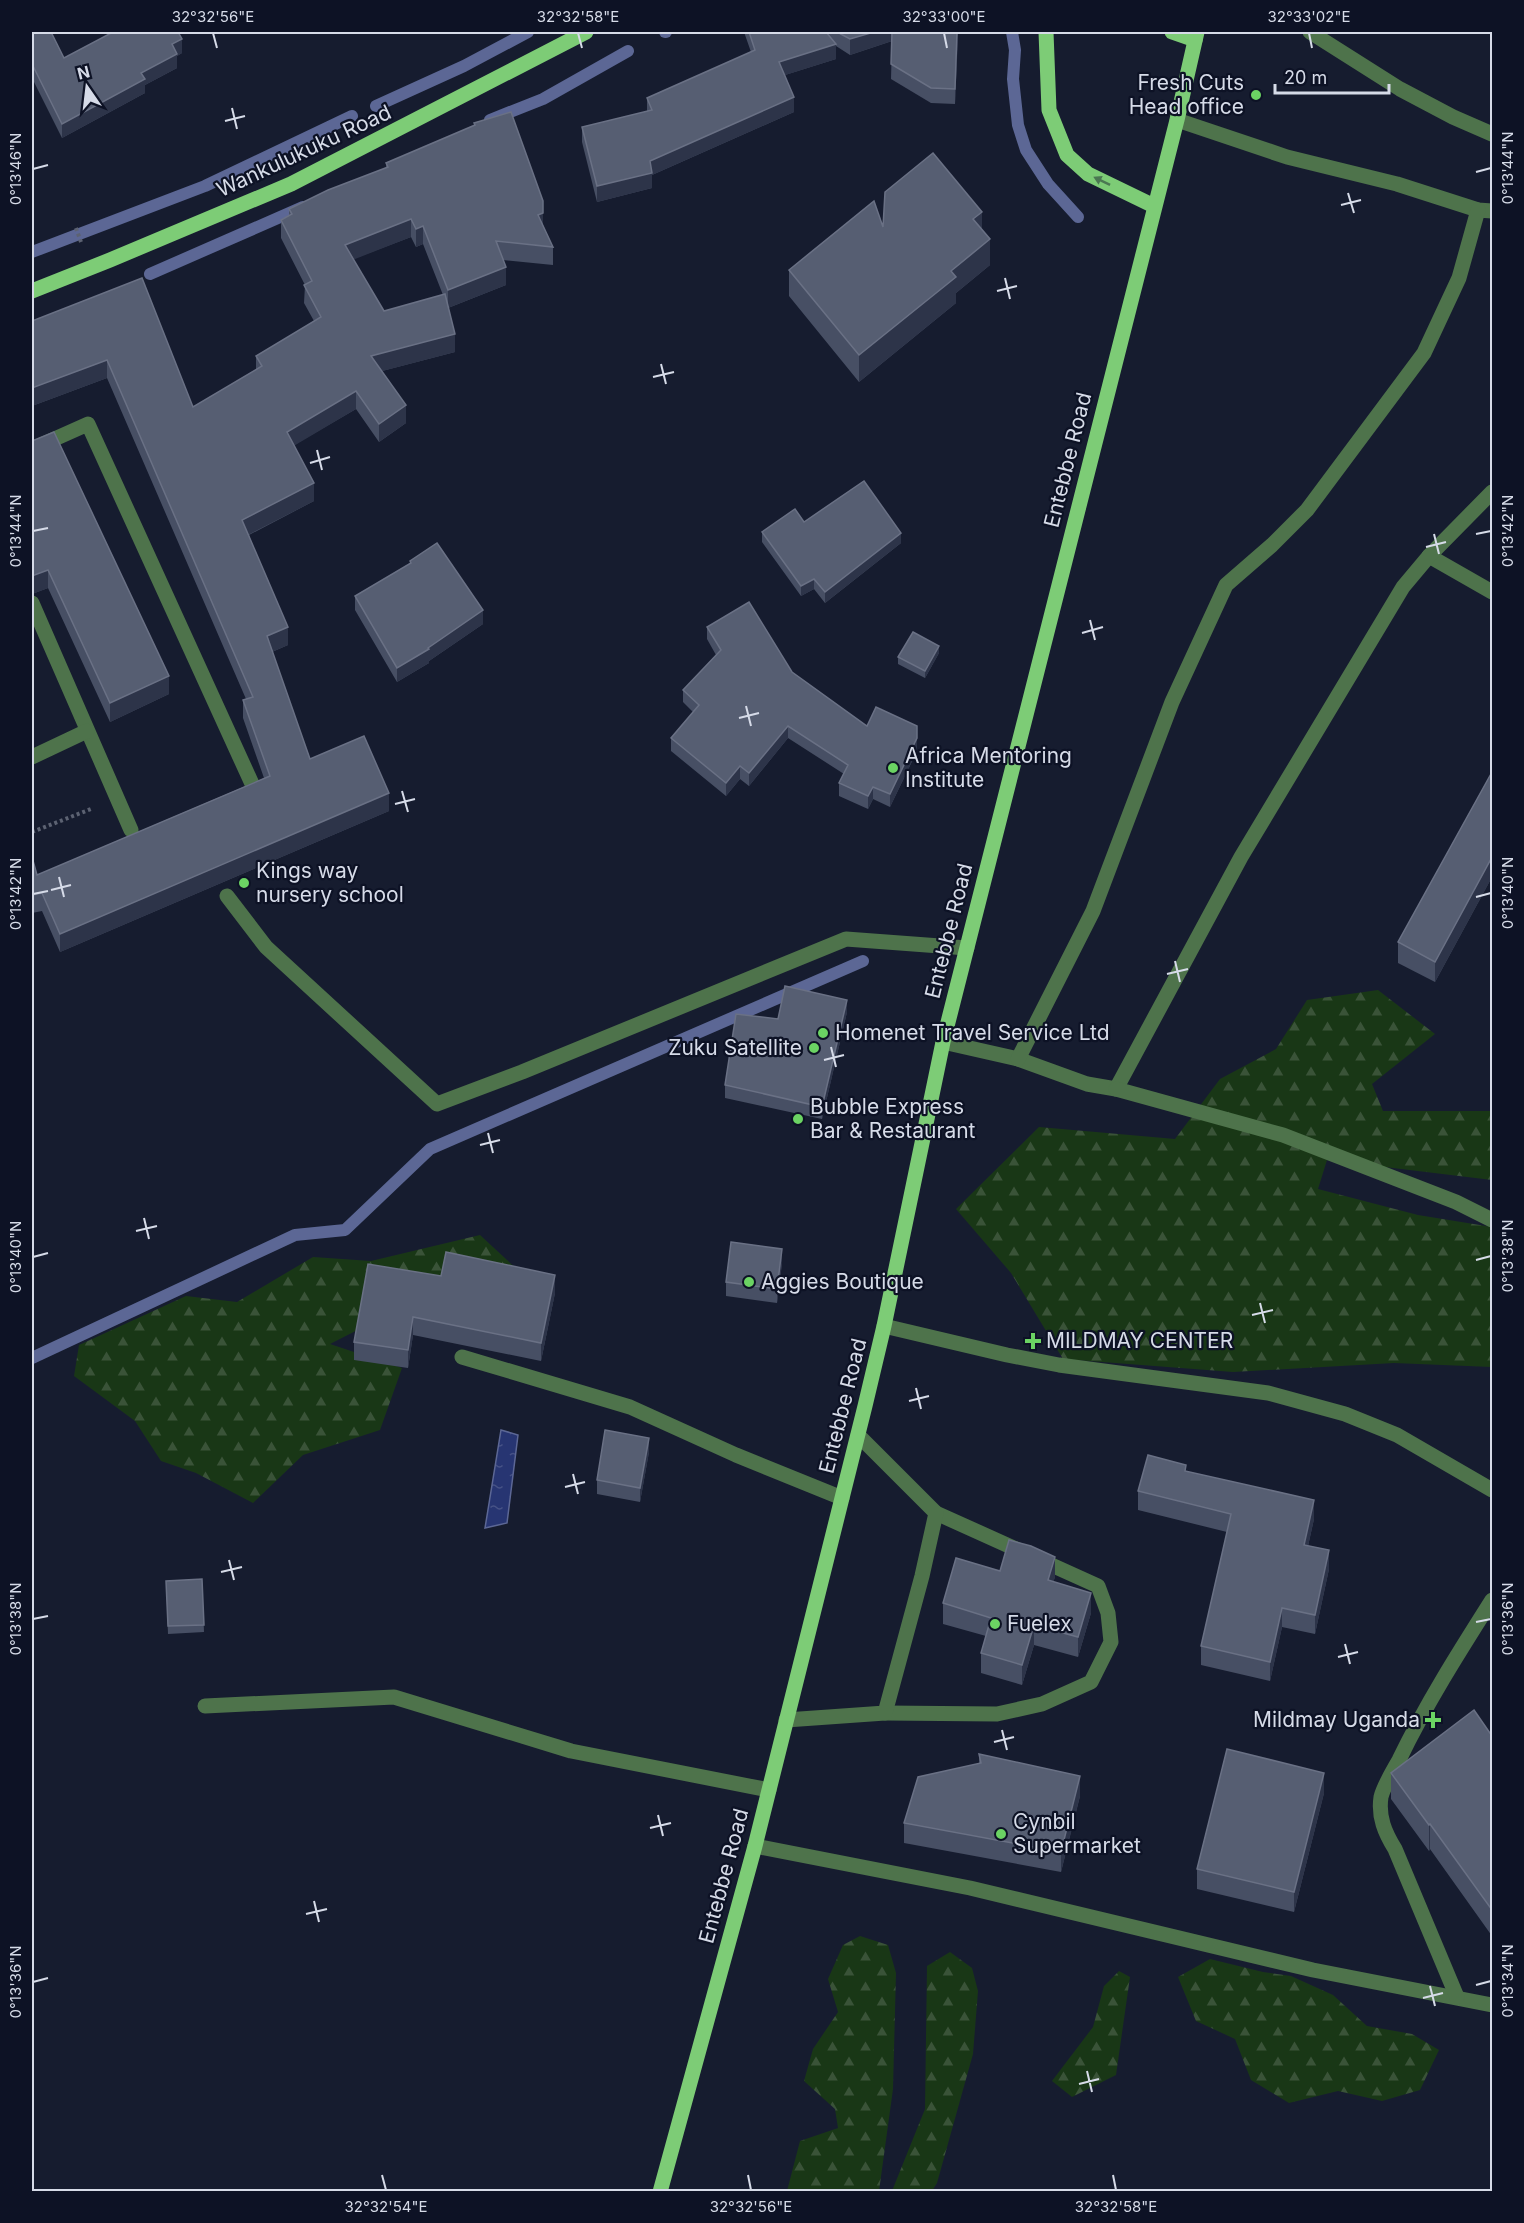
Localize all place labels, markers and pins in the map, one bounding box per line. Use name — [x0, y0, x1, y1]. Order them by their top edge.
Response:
place label: Fresh Cuts Head office — [1129, 70, 1244, 119]
marker: Fresh Cuts Head office — [1249, 88, 1263, 102]
place label: Africa Mentoring Institute — [905, 743, 1072, 792]
marker: Africa Mentoring Institute — [886, 761, 900, 775]
place label: Kings way nursery school — [256, 858, 404, 907]
marker: Kings way nursery school — [237, 876, 251, 890]
place label: Homenet Travel Service Ltd — [835, 1020, 1110, 1045]
marker: Homenet Travel Service Ltd — [816, 1026, 830, 1040]
place label: Zuku Satellite — [668, 1035, 802, 1060]
marker: Zuku Satellite — [807, 1041, 821, 1055]
place label: Bubble Express Bar & Restaurant — [810, 1094, 976, 1143]
marker: Bubble Express Bar & Restaurant — [791, 1112, 805, 1126]
place label: Aggies Boutique — [761, 1269, 924, 1294]
marker: Aggies Boutique — [742, 1275, 756, 1289]
place label: MILDMAY CENTER — [1046, 1328, 1233, 1353]
marker: MILDMAY CENTER — [1024, 1332, 1042, 1350]
place label: Fuelex — [1007, 1611, 1072, 1636]
marker: Fuelex — [988, 1617, 1002, 1631]
place label: Mildmay Uganda — [1253, 1707, 1420, 1732]
marker: Mildmay Uganda — [1424, 1711, 1442, 1729]
place label: Cynbil Supermarket — [1013, 1809, 1141, 1858]
marker: Cynbil Supermarket — [994, 1827, 1008, 1841]

